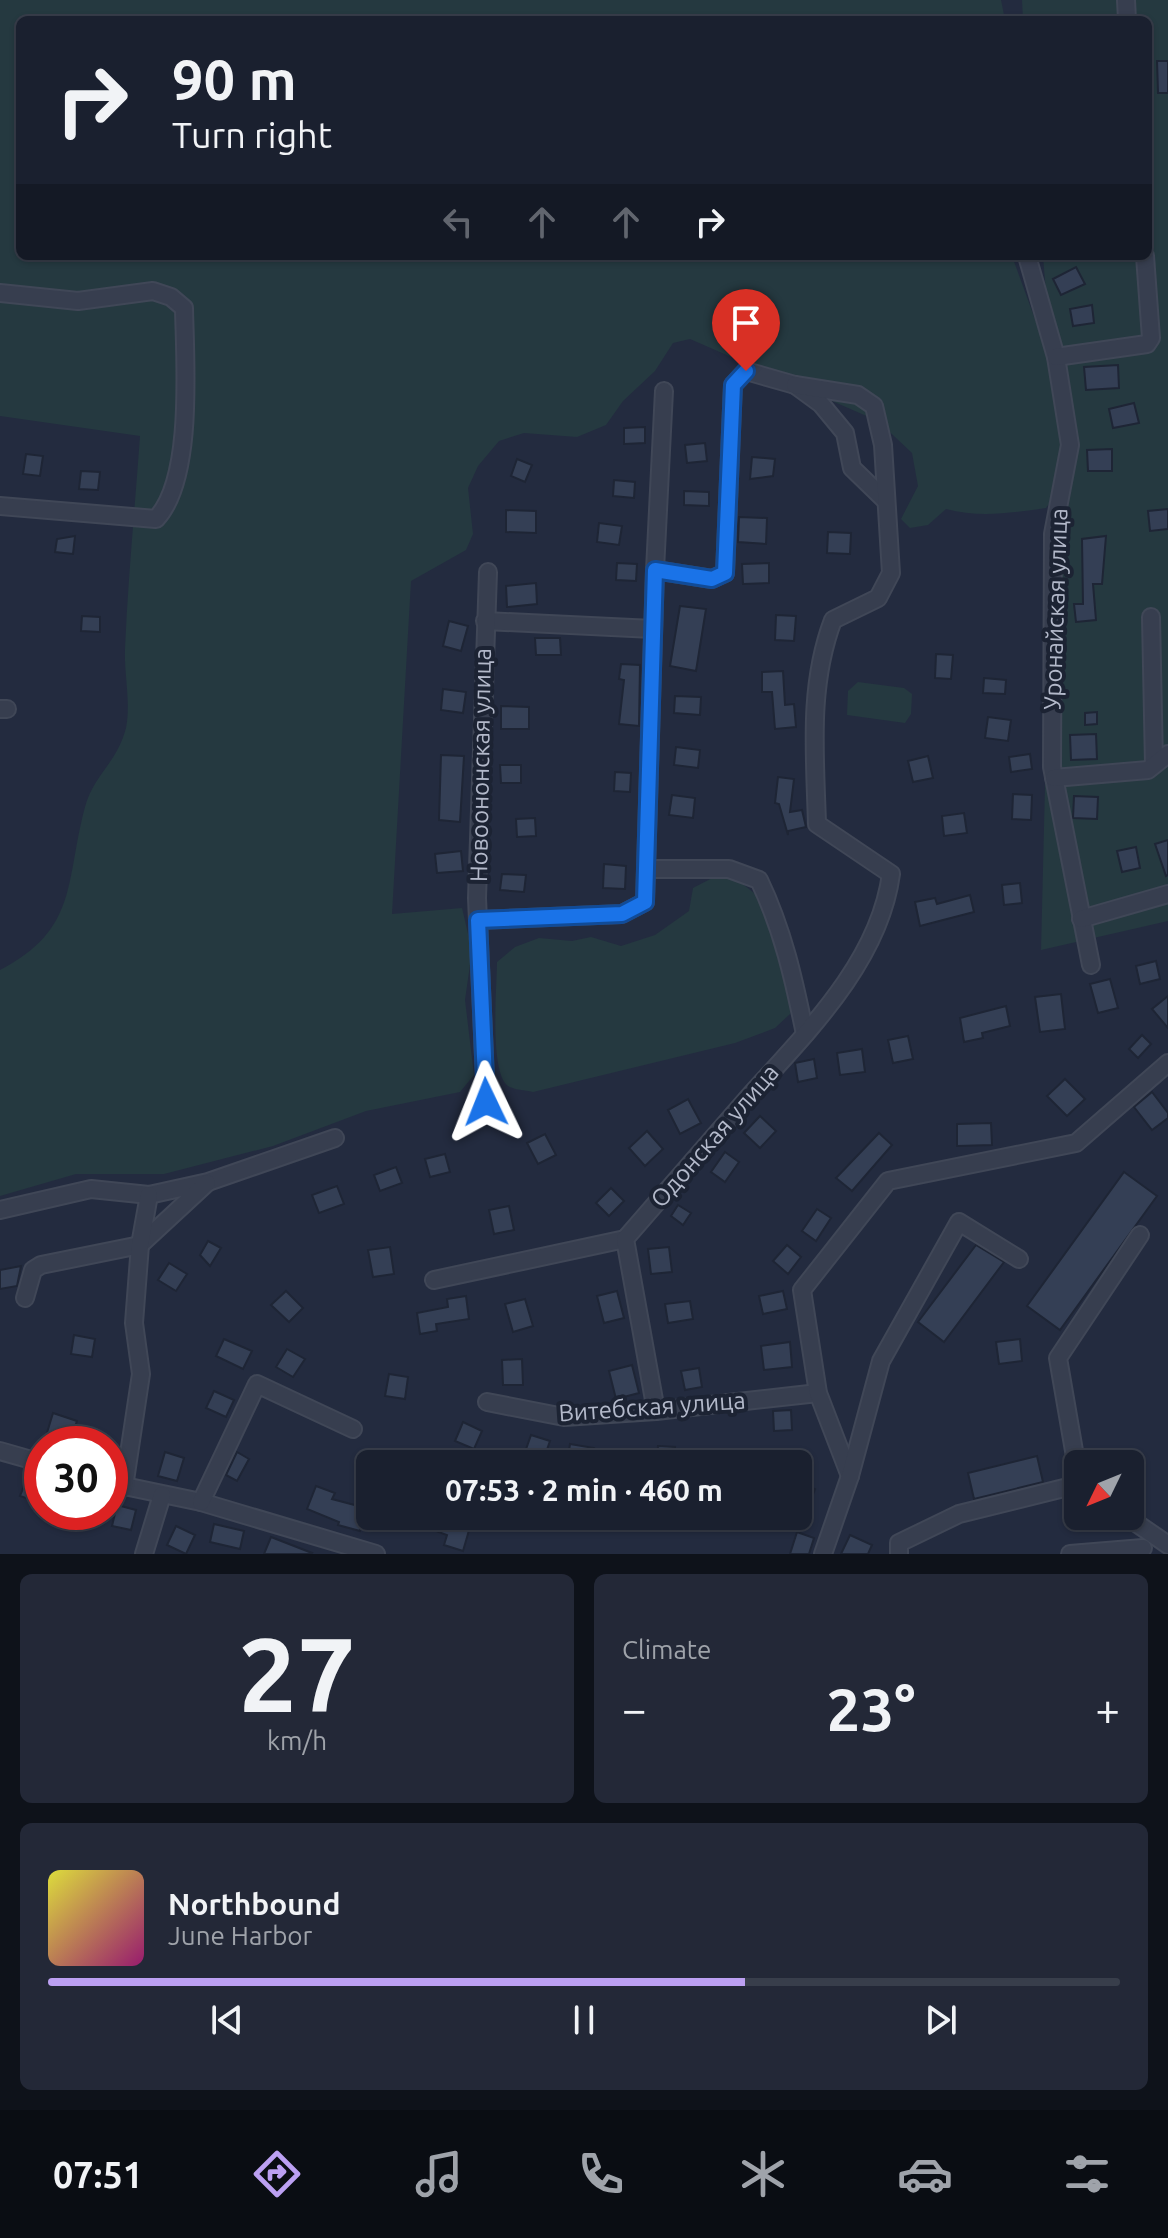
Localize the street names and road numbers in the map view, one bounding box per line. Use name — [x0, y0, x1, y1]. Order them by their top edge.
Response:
street label: Уронайская улица — [1038, 508, 1073, 710]
street label: Новоононская улица — [465, 648, 496, 882]
street label: Одонская улица — [645, 1059, 784, 1213]
street label: Витебская улица — [558, 1387, 746, 1427]

